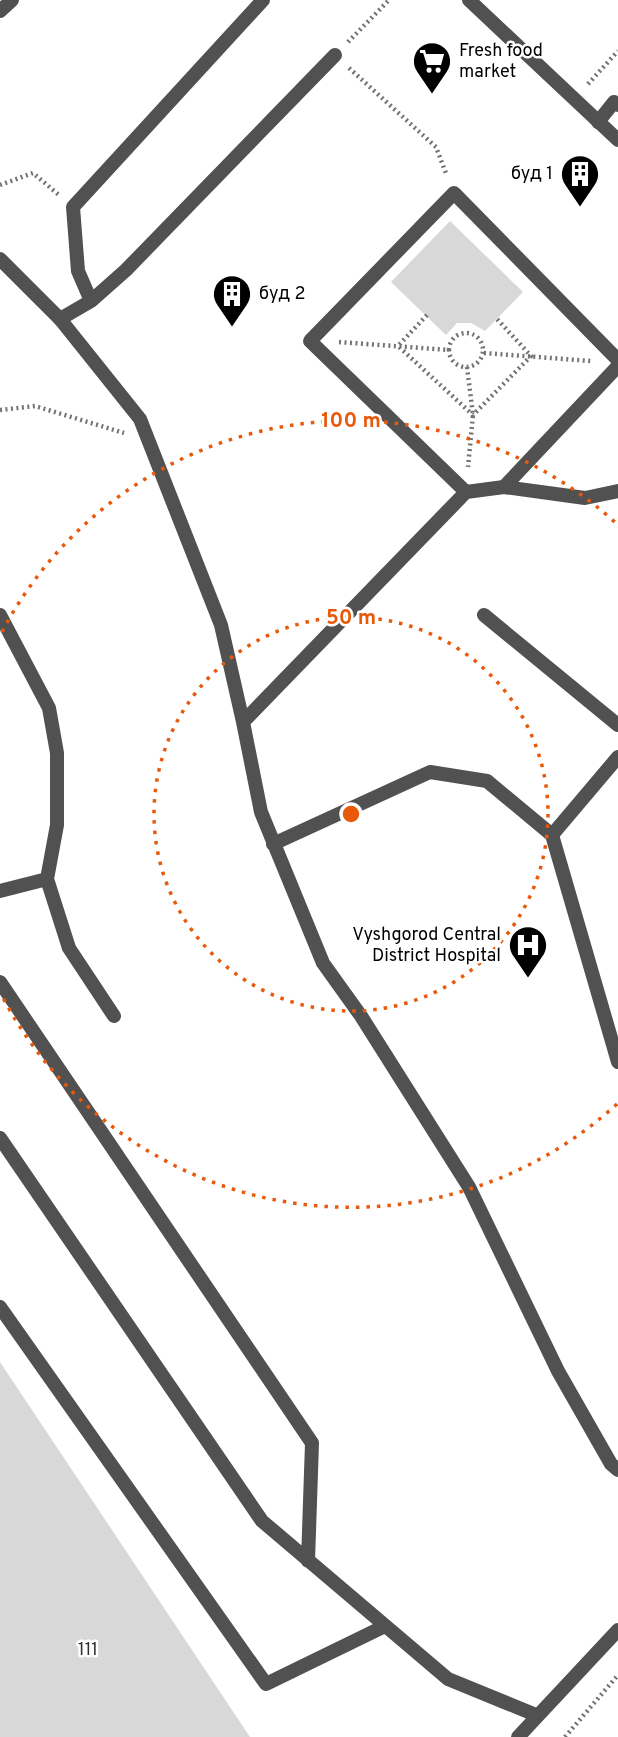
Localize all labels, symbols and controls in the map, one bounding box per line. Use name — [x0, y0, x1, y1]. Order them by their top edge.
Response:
supermarket icon: Fresh food market — [411, 40, 453, 95]
place label: Fresh food market — [459, 40, 543, 84]
building icon: буд 1 — [559, 153, 601, 208]
place label: буд 1 — [511, 163, 553, 186]
building icon: буд 2 — [211, 273, 253, 328]
place label: буд 2 — [259, 283, 305, 306]
text: 100 m — [321, 408, 381, 435]
text: 50 m — [326, 605, 376, 632]
centre of rings — [339, 802, 363, 826]
place label: Vyshgorod Central District Hospital — [352, 924, 501, 968]
hospital icon: Vyshgorod Central District Hospital — [507, 924, 549, 979]
park label: 111 — [78, 1639, 98, 1662]

